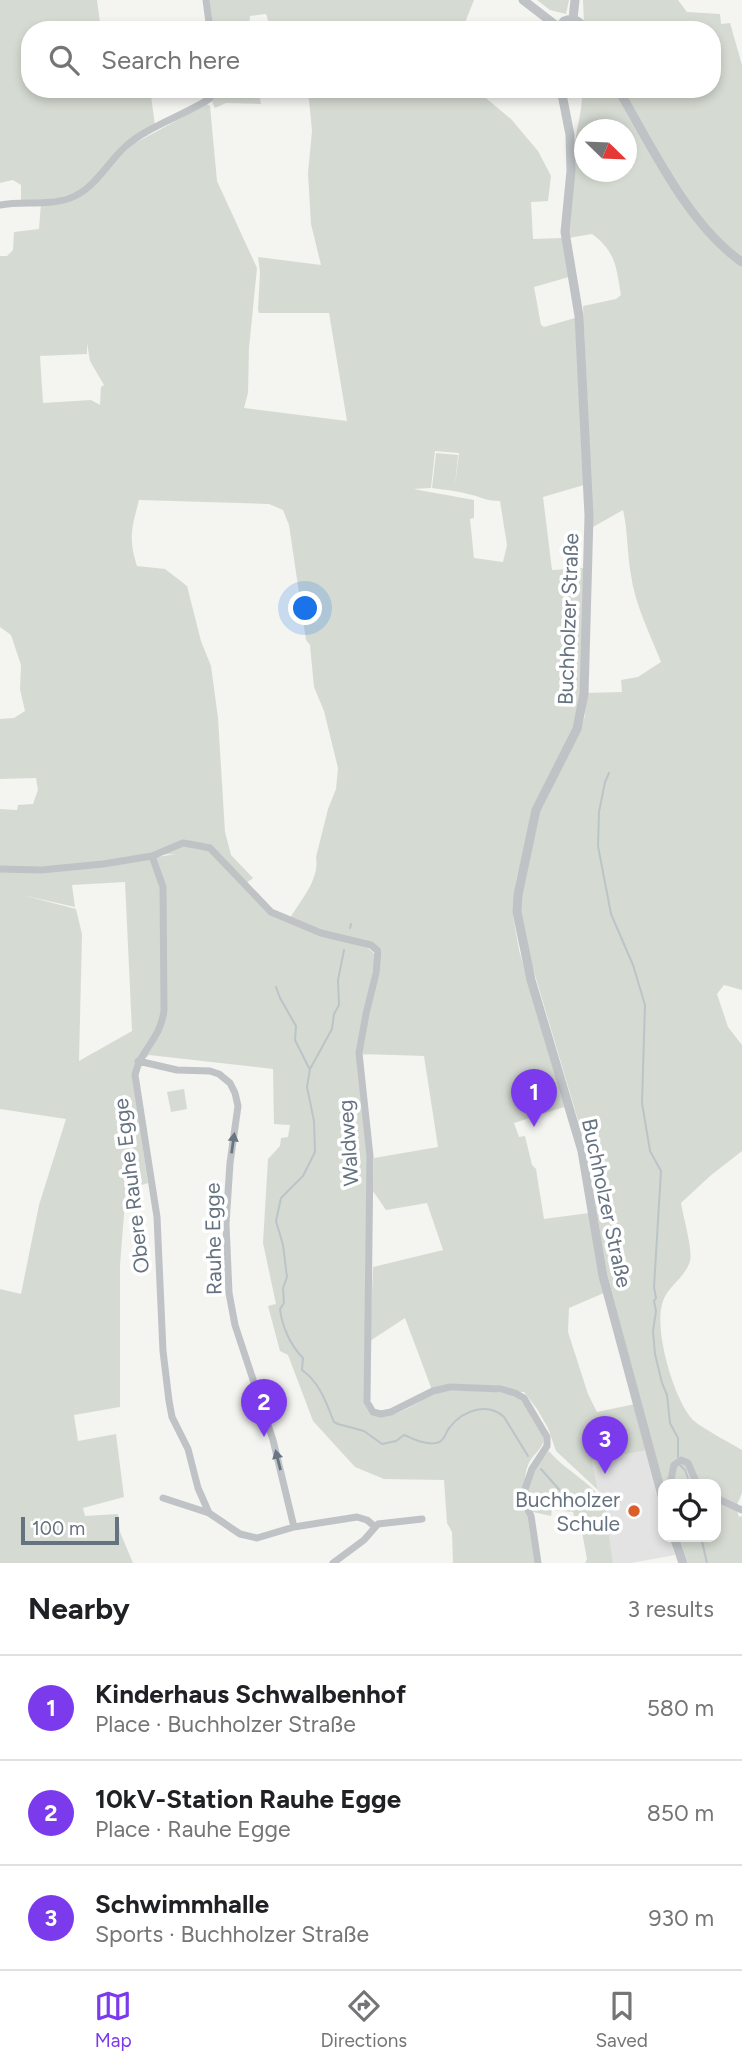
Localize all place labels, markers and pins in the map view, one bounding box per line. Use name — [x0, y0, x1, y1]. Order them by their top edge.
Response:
pin: 1 — [511, 1069, 557, 1127]
pin: 2 — [241, 1379, 287, 1437]
pin: 3 — [582, 1416, 628, 1474]
place label: Buchholzer Schule — [515, 1487, 620, 1536]
marker: Buchholzer Schule — [626, 1503, 642, 1519]

